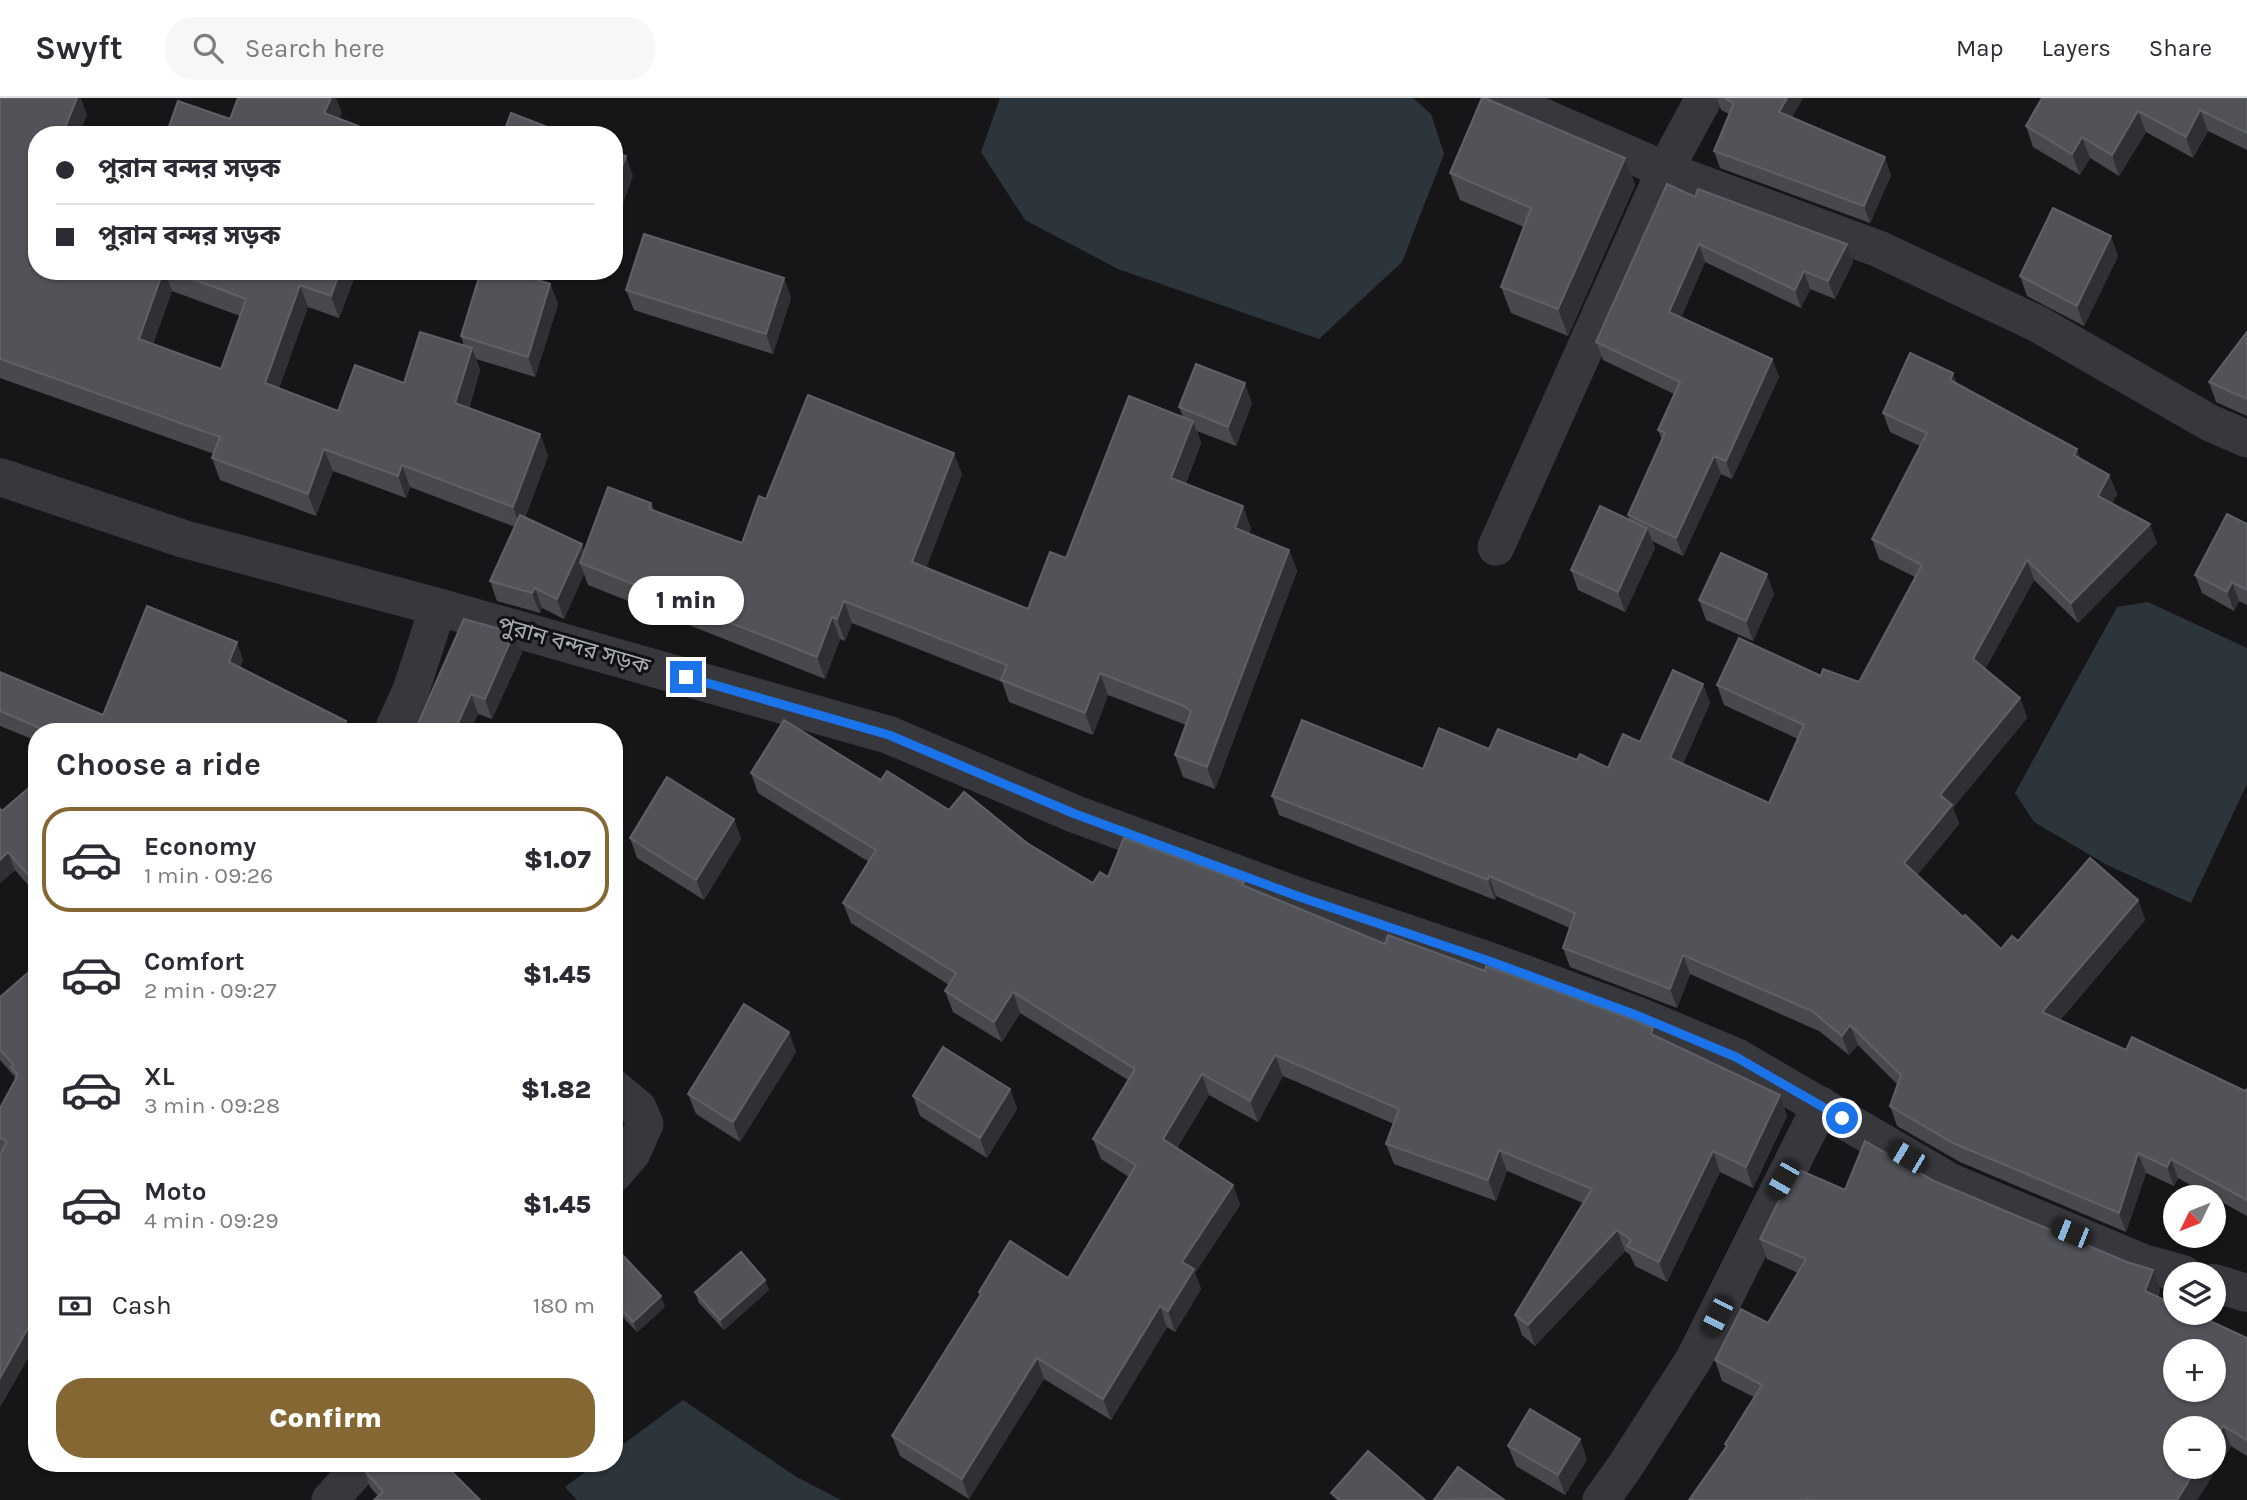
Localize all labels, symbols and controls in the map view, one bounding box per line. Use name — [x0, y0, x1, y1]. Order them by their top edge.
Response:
search box — [165, 17, 655, 80]
text: Swyft — [35, 29, 123, 67]
icon: search — [189, 29, 227, 67]
text: Search here — [245, 33, 385, 64]
text: Map — [1956, 34, 2004, 62]
text: Layers — [2042, 34, 2111, 62]
text: Share — [2149, 34, 2212, 62]
text: পুরান বন্দর সড়ক — [98, 153, 280, 184]
text: পুরান বন্দর সড়ক — [98, 220, 280, 251]
callout: 1 min — [628, 575, 744, 624]
text: 1 min — [656, 587, 716, 614]
street label: পুরান বন্দর সড়ক — [495, 611, 654, 680]
route end — [670, 661, 702, 693]
text: Choose a ride — [56, 746, 261, 783]
icon: car — [60, 828, 123, 891]
text: Economy — [144, 831, 256, 862]
text: $1.07 — [524, 844, 591, 875]
text: 1 min · 09:26 — [144, 862, 273, 889]
icon: car — [60, 943, 123, 1006]
text: Comfort — [144, 946, 245, 977]
text: $1.45 — [523, 959, 591, 990]
text: 2 min · 09:27 — [144, 977, 277, 1004]
icon: car — [60, 1058, 123, 1121]
text: XL — [144, 1061, 175, 1092]
text: $1.82 — [521, 1074, 591, 1105]
text: 3 min · 09:28 — [144, 1092, 280, 1119]
route start — [1826, 1102, 1858, 1134]
car — [1884, 1137, 1931, 1177]
car — [1764, 1157, 1803, 1203]
icon: car — [60, 1173, 123, 1236]
text: Moto — [144, 1176, 206, 1207]
north arrow — [2163, 1185, 2226, 1248]
map controls — [2163, 1185, 2226, 1479]
text: $1.45 — [523, 1189, 591, 1220]
text: 4 min · 09:29 — [144, 1207, 279, 1234]
car — [2048, 1215, 2095, 1251]
button: layers — [2163, 1262, 2226, 1325]
icon: cash — [56, 1287, 94, 1325]
text: Cash — [112, 1290, 172, 1321]
text: 180 m — [533, 1292, 595, 1319]
car — [1699, 1293, 1736, 1339]
button: + — [2163, 1339, 2226, 1402]
button: Confirm — [56, 1378, 595, 1458]
button: − — [2163, 1416, 2226, 1479]

